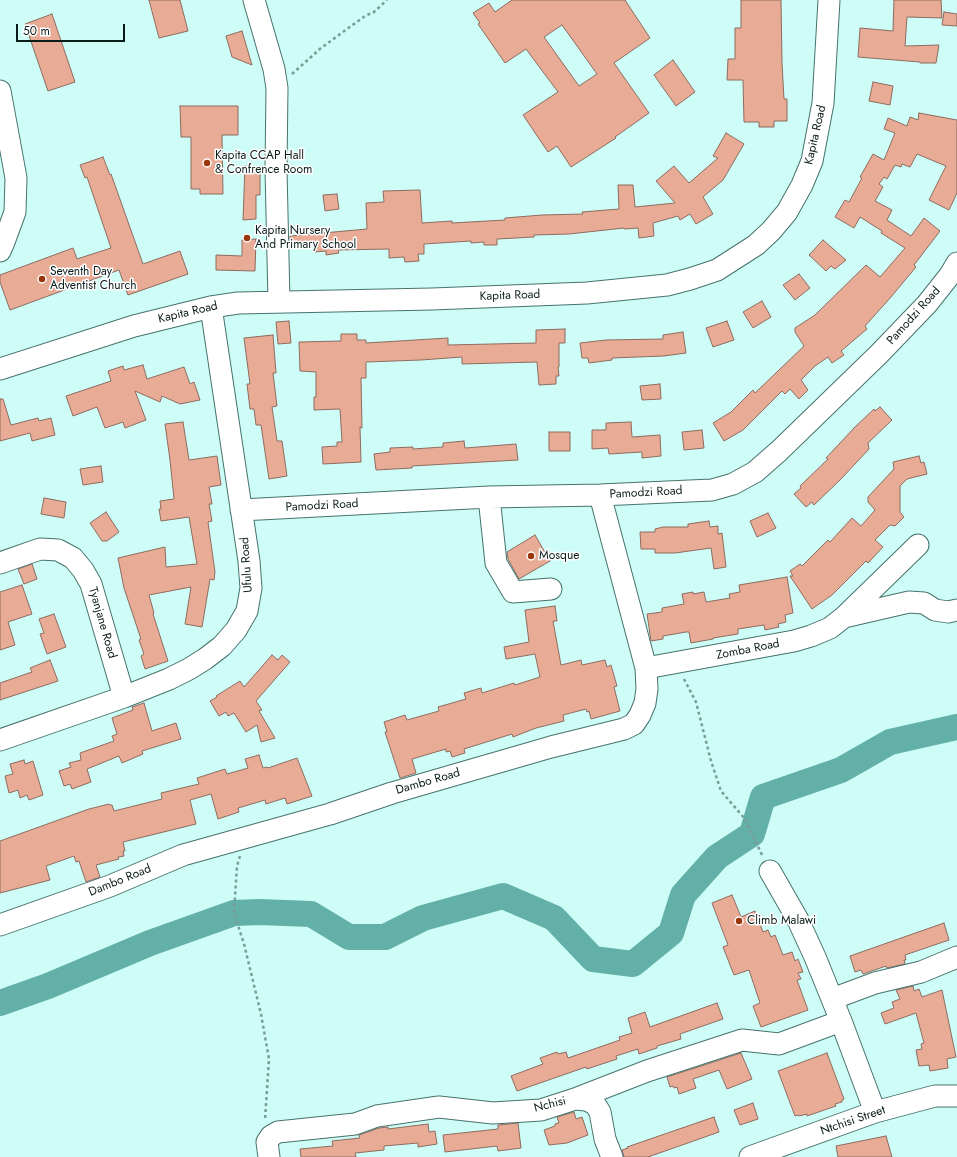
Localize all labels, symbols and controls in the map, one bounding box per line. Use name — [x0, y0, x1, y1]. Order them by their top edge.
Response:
scale bar — [18, 16, 127, 42]
text: 50 m — [23, 22, 50, 40]
street label: Kapita Road — [802, 104, 830, 166]
place label: Kapita CCAP Hall & Confrence Room — [215, 149, 312, 177]
marker: Kapita CCAP Hall & Confrence Room — [202, 158, 212, 168]
place label: Kapita Nursery And Primary School — [255, 224, 356, 252]
marker: Kapita Nursery And Primary School — [242, 233, 252, 243]
place label: Seventh Day Adventist Church — [50, 265, 136, 293]
marker: Seventh Day Adventist Church — [37, 274, 47, 284]
street label: Pamodzi Road — [884, 284, 944, 348]
street label: Kapita Road — [479, 288, 541, 304]
street label: Kapita Road — [157, 299, 219, 327]
street label: Pamodzi Road — [609, 484, 683, 502]
street label: Pamodzi Road — [285, 497, 359, 515]
street label: Ufulu Road — [238, 537, 256, 593]
place label: Mosque — [539, 549, 579, 563]
marker: Mosque — [526, 551, 536, 561]
street label: Tyanjane Road — [85, 586, 119, 660]
street label: Zomba Road — [715, 637, 781, 663]
street label: Dambo Road — [394, 766, 462, 798]
street label: Dambo Road — [87, 862, 153, 900]
place label: Climb Malawi — [747, 914, 816, 928]
marker: Climb Malawi — [734, 916, 744, 926]
street label: Nchisi — [533, 1094, 567, 1116]
street label: Ntchisi Street — [819, 1103, 887, 1139]

